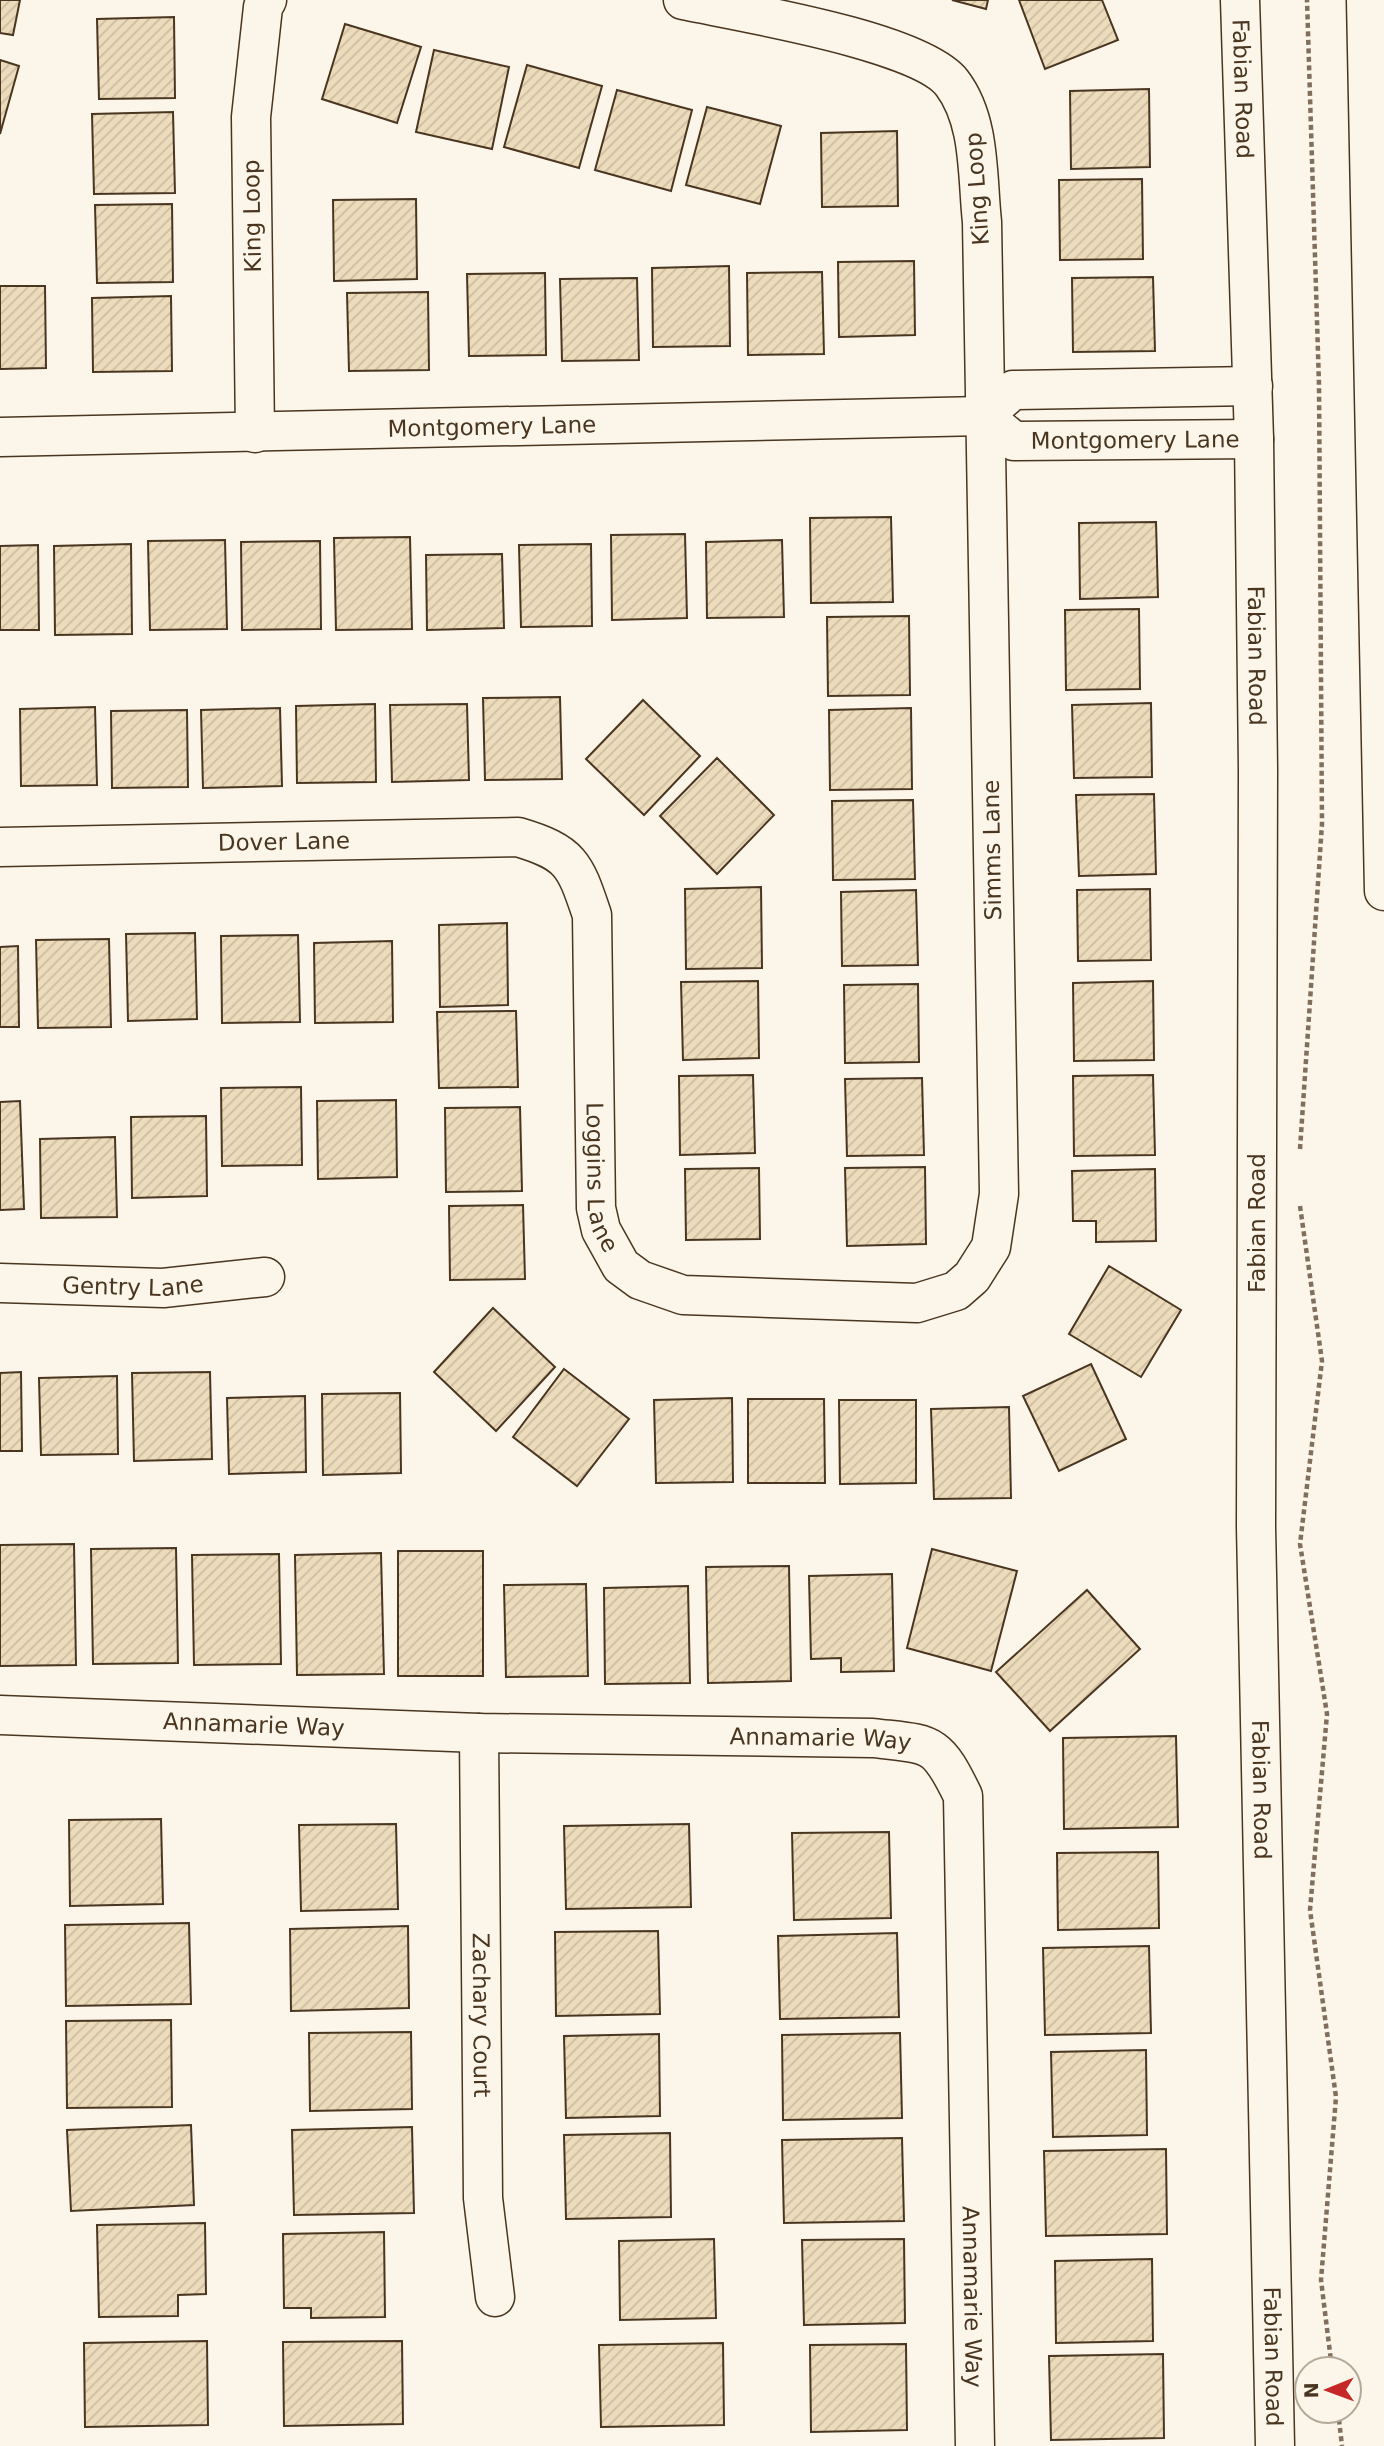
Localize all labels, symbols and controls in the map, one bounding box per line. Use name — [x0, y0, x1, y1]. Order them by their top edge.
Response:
street label: Fabian Road — [1228, 19, 1258, 159]
street label: King Loop — [960, 132, 994, 246]
street label: King Loop — [238, 159, 266, 273]
street label: Montgomery Lane — [387, 411, 597, 442]
street label: Montgomery Lane — [1031, 426, 1240, 454]
street label: Fabian Road — [1243, 586, 1270, 726]
street label: Simms Lane — [978, 779, 1006, 921]
street label: Dover Lane — [218, 827, 350, 856]
street label: Loggins Lane — [582, 1102, 624, 1257]
street label: Fabian Road — [1244, 1153, 1270, 1293]
street label: Gentry Lane — [62, 1271, 205, 1301]
street label: Annamarie Way — [162, 1708, 345, 1741]
street label: Fabian Road — [1247, 1719, 1276, 1860]
street label: Annamarie Way — [730, 1723, 913, 1755]
street label: Zachary Court — [468, 1932, 495, 2098]
street label: Annamarie Way — [958, 2206, 987, 2388]
street label: Fabian Road — [1259, 2286, 1288, 2427]
north arrow — [1293, 2355, 1363, 2425]
text: N — [1300, 2382, 1322, 2398]

